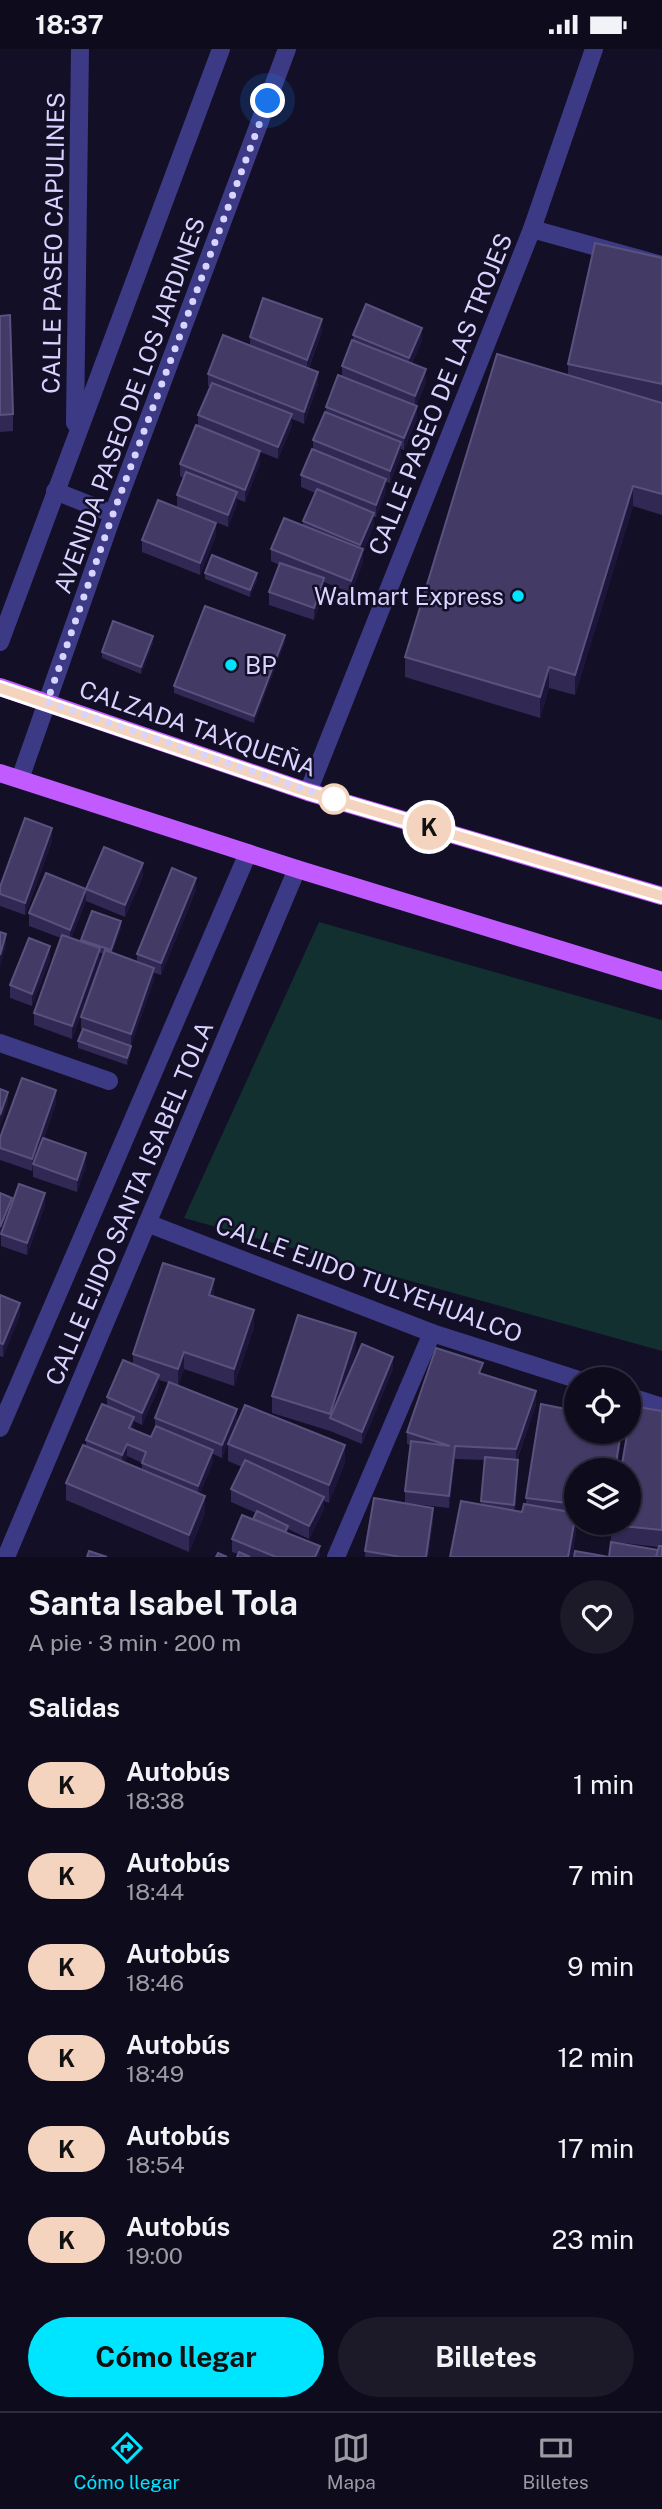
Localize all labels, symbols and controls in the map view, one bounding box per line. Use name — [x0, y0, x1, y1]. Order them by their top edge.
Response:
text: 18:37 — [35, 9, 104, 40]
your location — [250, 83, 285, 118]
street label: CALLE PASEO CAPULINES — [36, 92, 70, 394]
street label: AVENIDA PASEO DE LOS JARDINES — [48, 213, 210, 597]
street label: CALLE PASEO DE LAS TROJES — [362, 229, 518, 559]
place label: Walmart Express — [314, 582, 504, 610]
marker: Walmart Express — [510, 588, 526, 604]
place label: BP — [245, 651, 277, 679]
marker: BP — [223, 657, 239, 673]
street label: CALZADA TAXQUEÑA — [76, 674, 320, 782]
unlabelled marker — [319, 784, 349, 814]
line badge: K — [406, 804, 452, 850]
text: K — [420, 813, 438, 841]
street label: CALLE EJIDO SANTA ISABEL TOLA — [39, 1017, 219, 1389]
street label: CALLE EJIDO TULYEHUALCO — [212, 1210, 526, 1348]
map controls — [564, 1367, 641, 1535]
button: locate — [564, 1367, 641, 1444]
button: layers — [564, 1458, 641, 1535]
button: heart — [560, 1580, 634, 1654]
text: Santa Isabel Tola — [28, 1584, 298, 1622]
text: A pie · 3 min · 200 m — [28, 1629, 241, 1656]
text: Salidas — [28, 1692, 120, 1723]
text: Autobús — [126, 1756, 230, 1787]
text: 1 min — [573, 1769, 634, 1800]
text: K — [58, 1771, 75, 1799]
text: 18:38 — [126, 1787, 185, 1814]
text: Autobús — [126, 1847, 230, 1878]
text: 7 min — [568, 1860, 634, 1891]
text: K — [58, 1862, 75, 1890]
text: 18:44 — [126, 1878, 184, 1905]
text: Autobús — [126, 1938, 230, 1969]
text: 9 min — [567, 1951, 634, 1982]
text: K — [58, 1953, 75, 1981]
text: 18:46 — [126, 1969, 184, 1996]
text: Autobús — [126, 2029, 230, 2060]
text: 12 min — [558, 2042, 634, 2073]
text: K — [58, 2044, 75, 2072]
text: 18:49 — [126, 2060, 184, 2087]
text: Autobús — [126, 2120, 230, 2151]
text: 17 min — [557, 2133, 634, 2164]
text: K — [58, 2135, 75, 2163]
text: 18:54 — [126, 2151, 185, 2178]
text: Autobús — [126, 2211, 230, 2242]
text: 23 min — [552, 2224, 634, 2255]
text: K — [58, 2226, 75, 2254]
text: 19:00 — [126, 2242, 183, 2269]
button: Cómo llegar — [28, 2317, 324, 2397]
button: Billetes — [338, 2317, 634, 2397]
tab: Cómo llegar — [73, 2429, 180, 2493]
tab: Mapa — [327, 2429, 376, 2493]
tab: Billetes — [522, 2429, 589, 2493]

